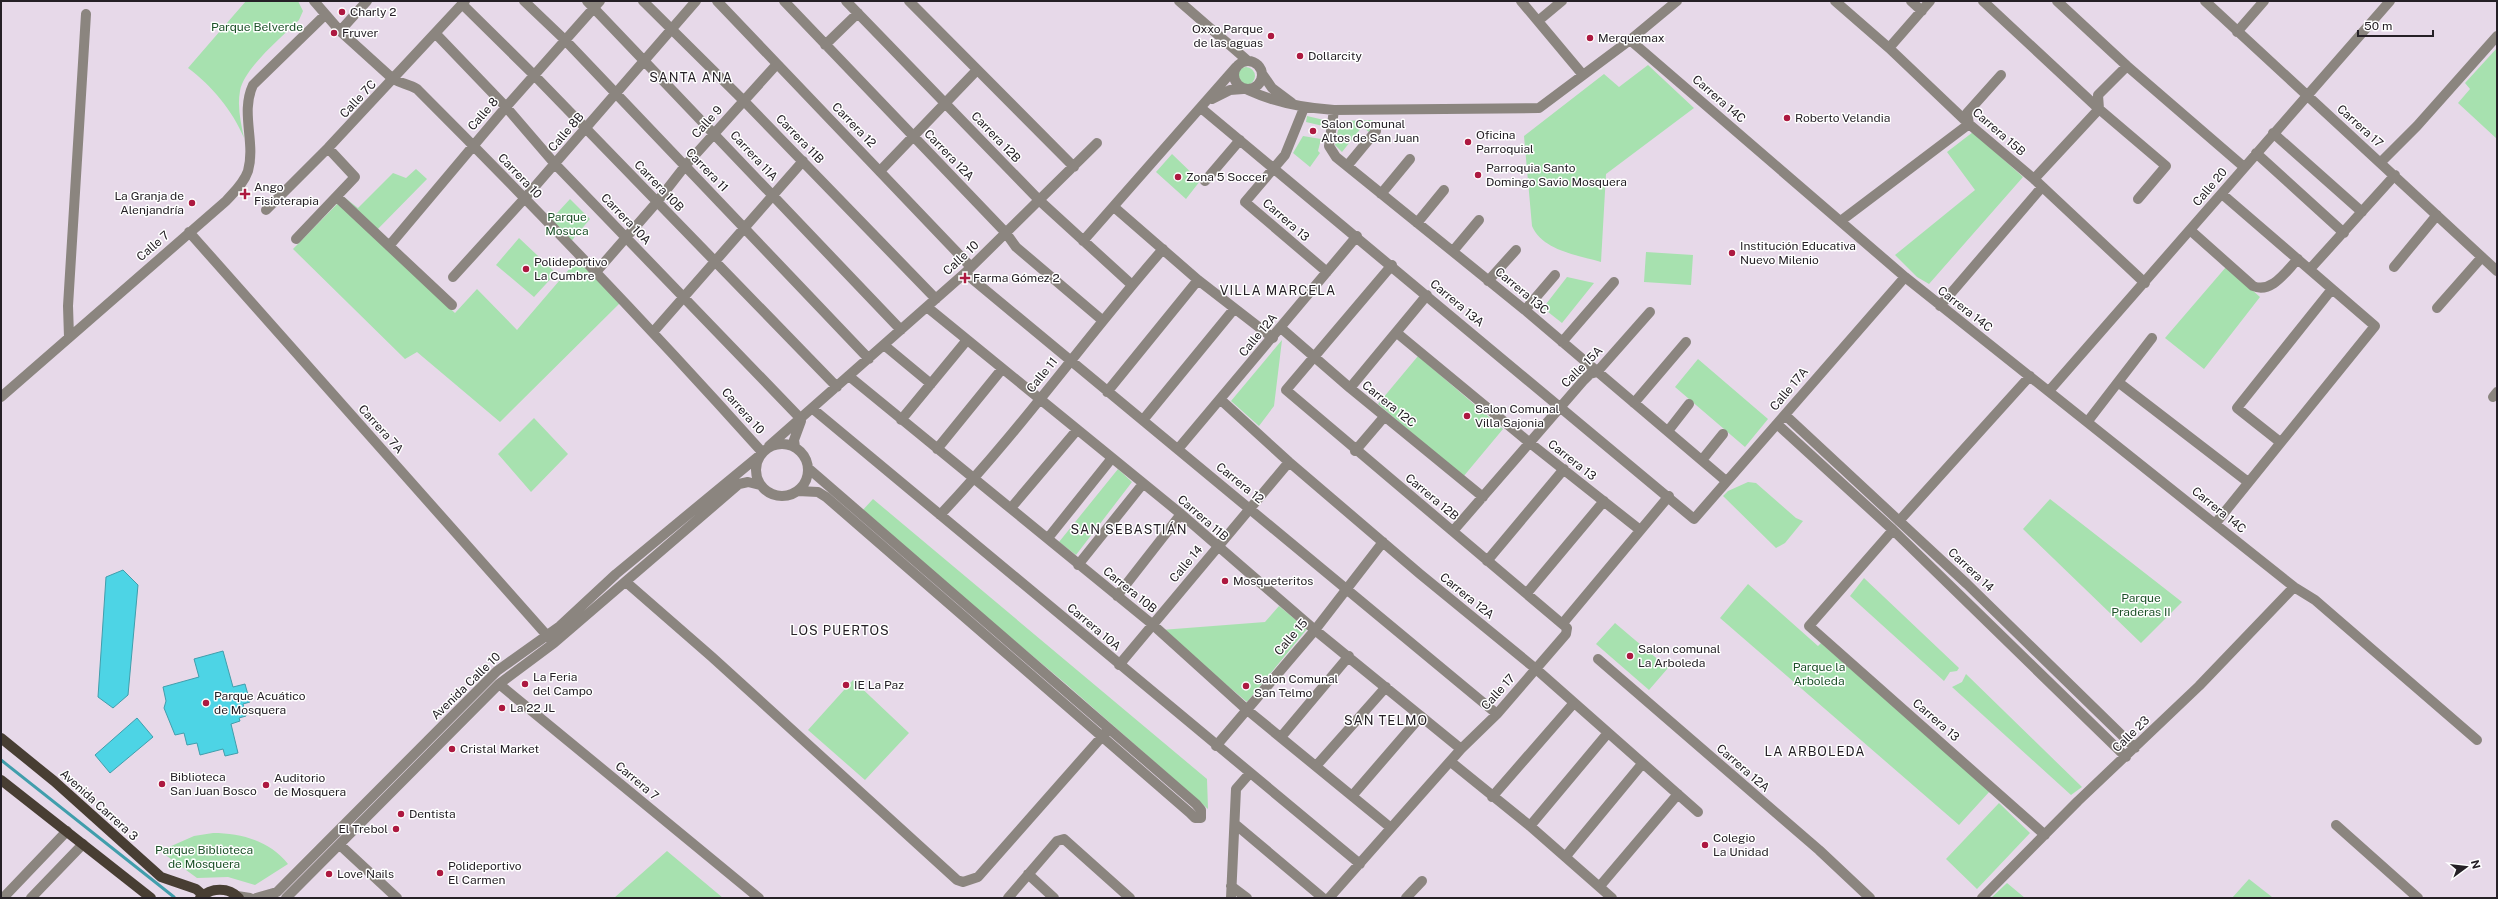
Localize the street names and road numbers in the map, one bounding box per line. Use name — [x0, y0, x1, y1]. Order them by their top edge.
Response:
street label: Carrera 14C — [1690, 72, 1748, 126]
street label: Calle 7C — [337, 77, 379, 121]
street label: Calle 8 — [465, 95, 501, 133]
street label: Carrera 12 — [829, 100, 879, 150]
street label: Carrera 17 — [2334, 102, 2386, 150]
street label: Calle 9 — [689, 103, 725, 141]
street label: Carrera 15B — [1970, 105, 2028, 159]
street label: Carrera 12B — [968, 109, 1024, 165]
street label: Calle 8B — [545, 110, 587, 154]
street label: Carrera 11B — [773, 112, 827, 166]
street label: Carrera 12A — [921, 127, 977, 184]
street label: Carrera 11A — [727, 128, 781, 184]
street label: Carrera 11 — [683, 145, 731, 195]
street label: Carrera 10 — [495, 151, 545, 201]
street label: Carrera 10B — [631, 158, 687, 214]
street label: Calle 20 — [2190, 165, 2230, 209]
street label: Carrera 10A — [598, 191, 654, 248]
street label: Carrera 13 — [1260, 196, 1312, 244]
street label: Calle 7 — [134, 228, 172, 264]
street label: Calle 10 — [940, 238, 982, 278]
street label: Carrera 13C — [1492, 265, 1552, 317]
street label: Carrera 13A — [1427, 276, 1487, 330]
street label: Carrera 14C — [1935, 283, 1995, 335]
street label: Calle 12A — [1236, 310, 1280, 359]
street label: Calle 15A — [1559, 343, 1606, 390]
street label: Calle 11 — [1024, 355, 1060, 395]
street label: Calle 17A — [1767, 364, 1811, 413]
street label: Carrera 12C — [1359, 378, 1419, 430]
street label: Carrera 10 — [719, 385, 767, 437]
street label: Carrera 7A — [356, 402, 407, 457]
street label: Carrera 13 — [1545, 437, 1599, 483]
street label: Carrera 12 — [1213, 460, 1267, 506]
street label: Carrera 12B — [1403, 471, 1461, 523]
street label: Carrera 14C — [2189, 484, 2249, 536]
street label: Carrera 11B — [1175, 492, 1231, 544]
street label: Calle 14 — [1167, 542, 1206, 585]
street label: Carrera 14 — [1945, 545, 1997, 595]
street label: Carrera 10B — [1100, 564, 1160, 616]
street label: Carrera 12A — [1437, 570, 1497, 622]
street label: Carrera 10A — [1064, 601, 1124, 654]
street label: Calle 15 — [1271, 616, 1311, 658]
street label: Avenida Calle 10 — [429, 649, 503, 723]
street label: Calle 17 — [1478, 671, 1518, 713]
street label: Carrera 13 — [1910, 696, 1962, 744]
street label: Calle 23 — [2110, 713, 2152, 755]
street label: Carrera 12A — [1714, 741, 1773, 795]
street label: Carrera 7 — [613, 759, 661, 803]
street label: Avenida Carrera 3 — [57, 766, 141, 844]

